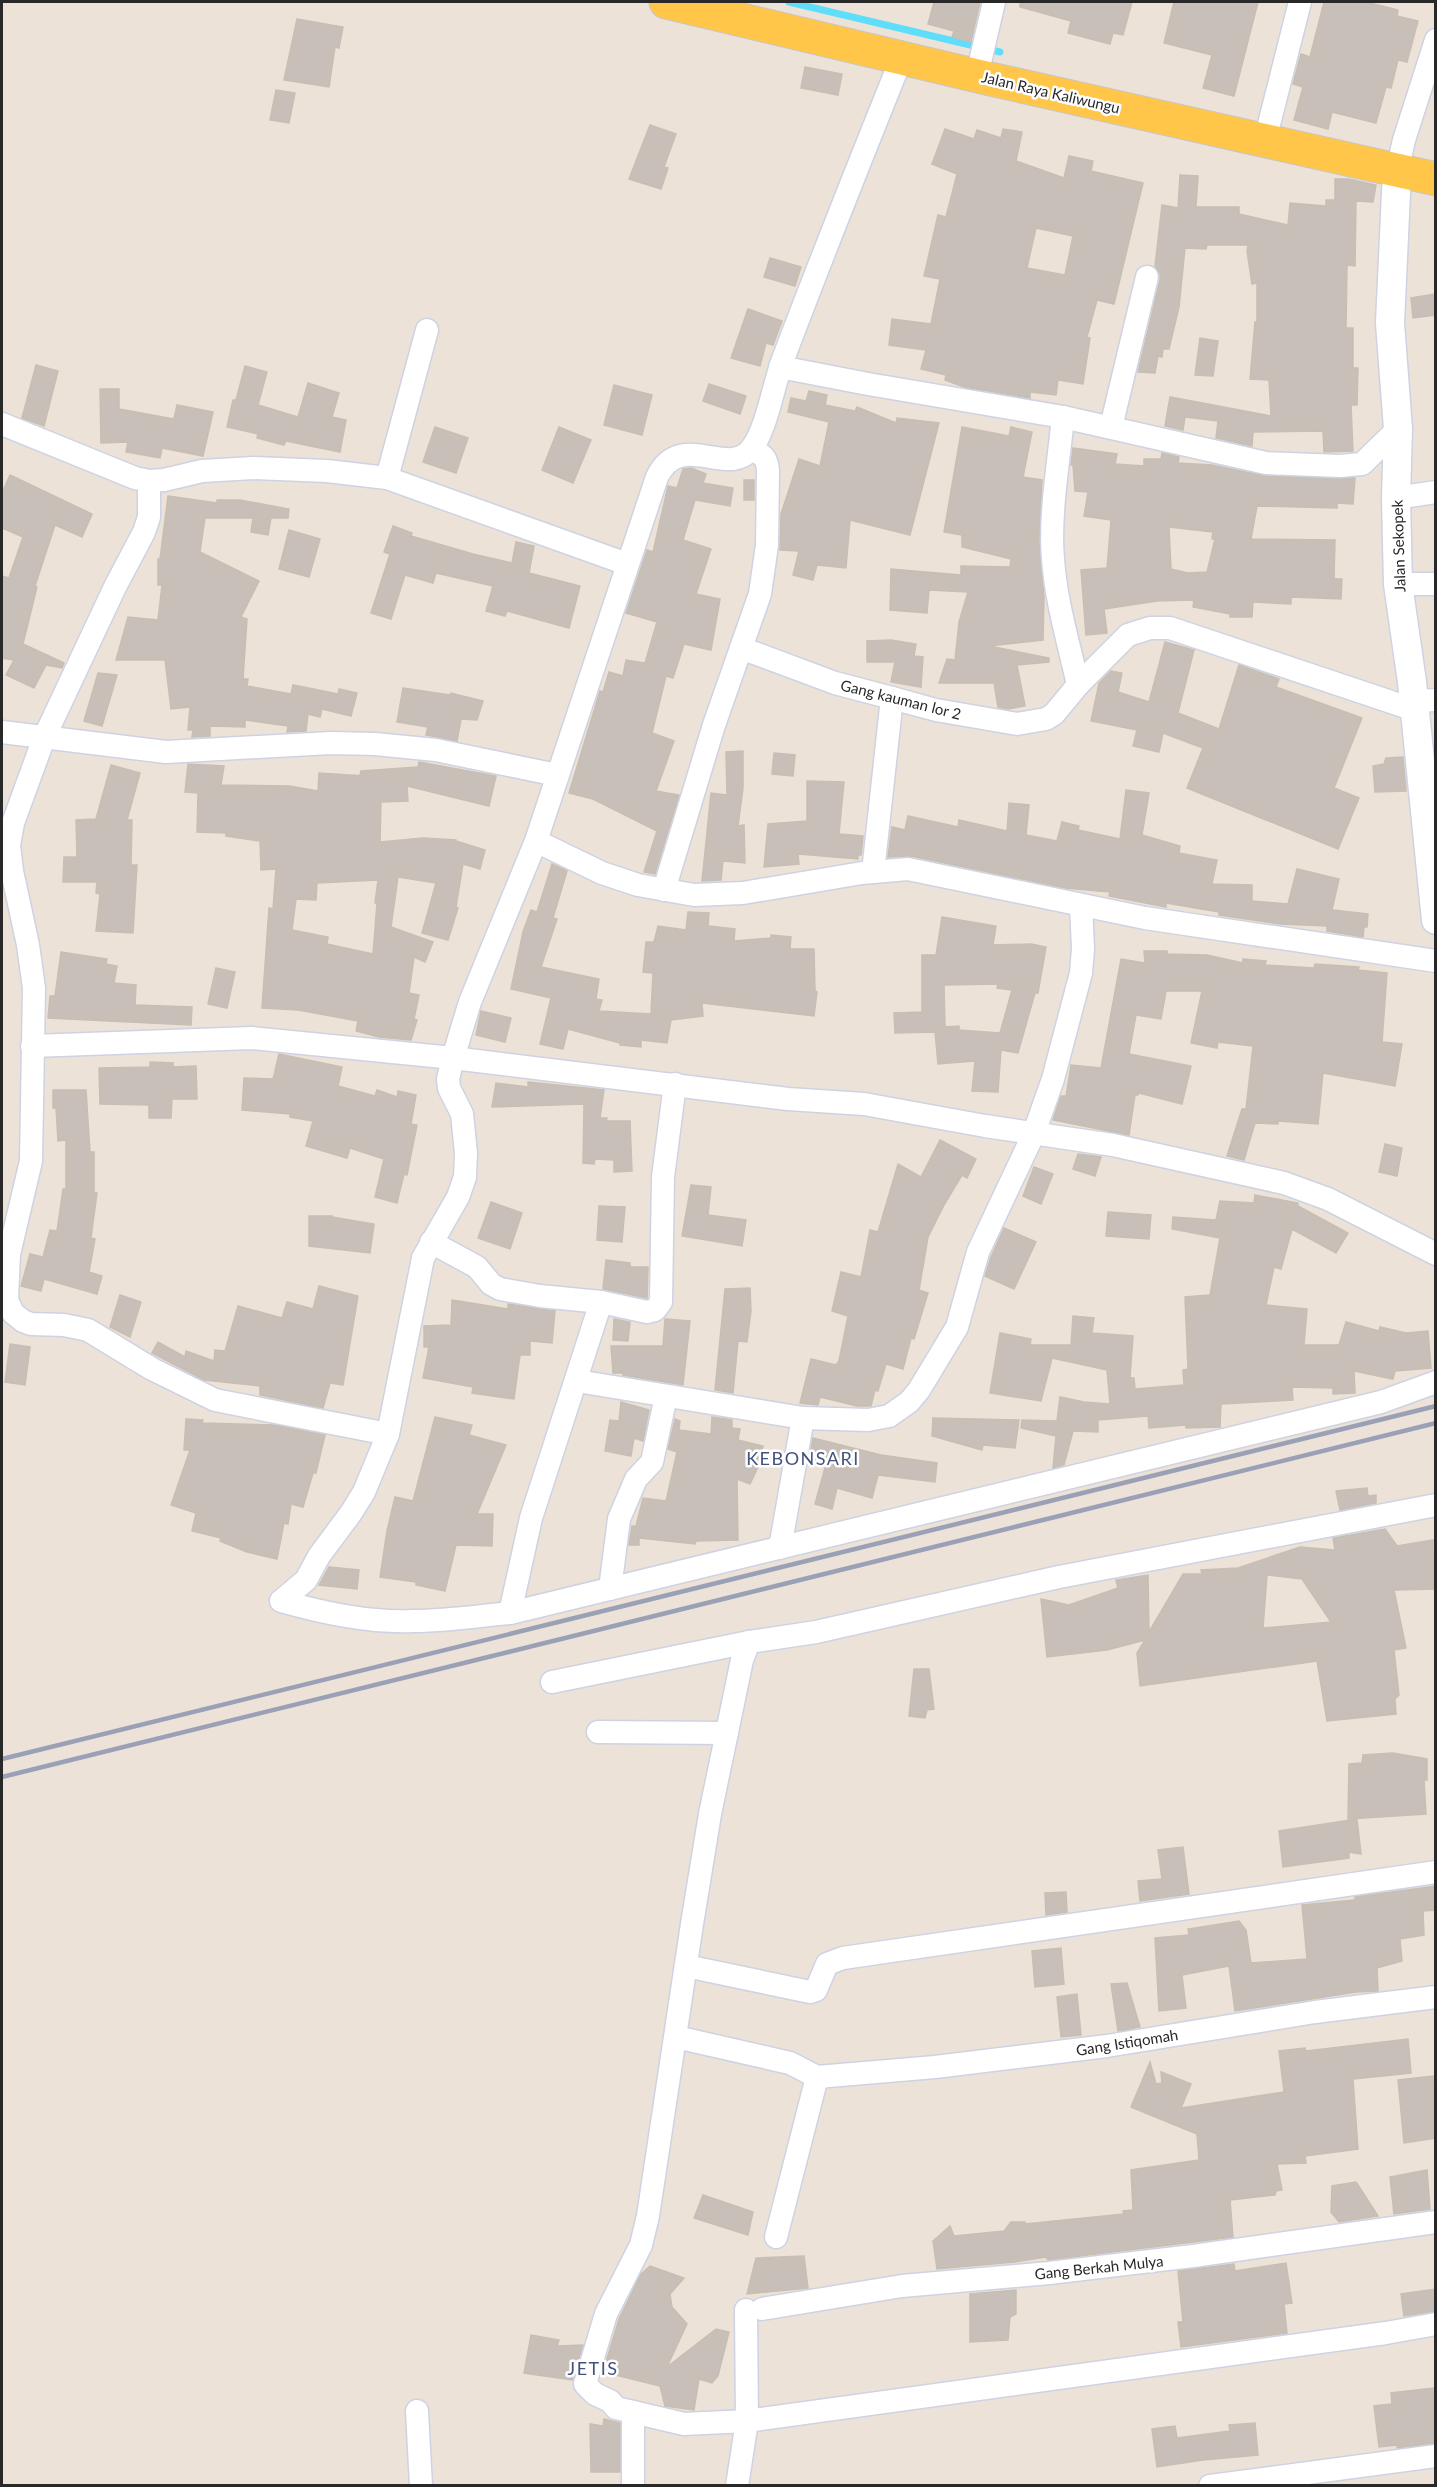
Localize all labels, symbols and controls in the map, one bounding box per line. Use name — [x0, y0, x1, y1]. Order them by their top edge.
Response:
street label: Jalan Raya Kaliwungu — [980, 67, 1122, 117]
street label: Jalan Sekopek — [1387, 499, 1409, 592]
street label: Gang kauman lor 2 — [839, 675, 963, 723]
district label: KEBONSARI — [746, 1447, 860, 1469]
street label: Gang Istiqomah — [1075, 2025, 1179, 2059]
street label: Gang Berkah Mulya — [1034, 2251, 1164, 2283]
district label: JETIS — [568, 2357, 618, 2379]

